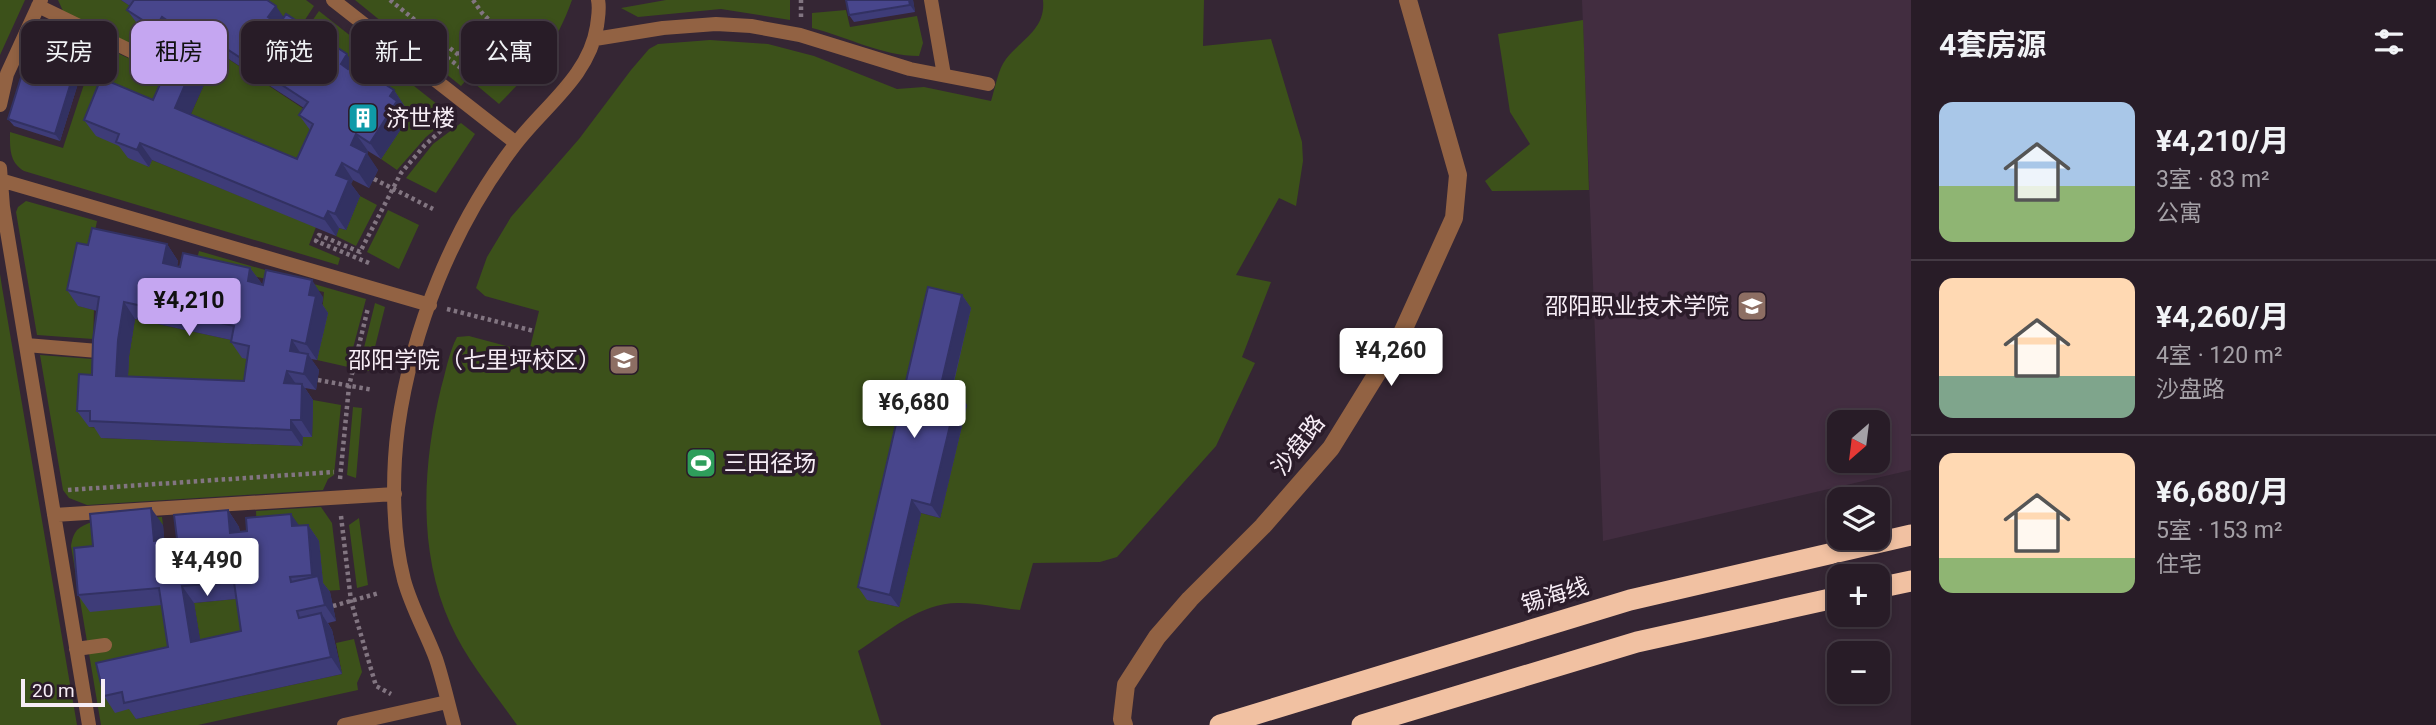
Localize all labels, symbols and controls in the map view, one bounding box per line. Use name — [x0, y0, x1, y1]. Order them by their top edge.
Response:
chip: 买房 — [21, 21, 117, 84]
chip: 租房 — [131, 21, 227, 84]
chip: 筛选 — [241, 21, 337, 84]
chip: 新上 — [351, 21, 447, 84]
chip: 公寓 — [461, 21, 557, 84]
icon: filters — [2370, 23, 2408, 61]
text: 4套房源 — [1939, 27, 2046, 62]
building icon: 济世楼 — [346, 101, 380, 135]
place label: 济世楼 — [386, 105, 455, 132]
text: ¥4,210/月 — [2156, 123, 2289, 158]
icon: home — [1995, 130, 2079, 214]
text: 3室 · 83 m² — [2156, 166, 2270, 193]
text: 公寓 — [2156, 200, 2202, 227]
pin: ¥4,210 — [132, 278, 246, 338]
text: ¥4,210 — [154, 287, 224, 314]
school or university icon: 邵阳职业技术学院 — [1735, 289, 1769, 323]
place label: 邵阳职业技术学院 — [1545, 293, 1729, 320]
text: ¥4,260/月 — [2156, 299, 2289, 334]
icon: home — [1995, 306, 2079, 390]
pin: ¥4,260 — [1334, 328, 1448, 388]
text: ¥4,260 — [1356, 337, 1426, 364]
text: 4室 · 120 m² — [2156, 342, 2282, 369]
school or university icon: 邵阳学院（七里坪校区） — [607, 343, 641, 377]
place label: 邵阳学院（七里坪校区） — [348, 347, 601, 374]
text: 沙盘路 — [2156, 376, 2225, 403]
pin: ¥6,680 — [857, 380, 971, 440]
text: ¥6,680 — [879, 389, 949, 416]
street label: 沙盘路 — [1267, 410, 1330, 481]
north arrow — [1827, 410, 1890, 472]
map controls — [1827, 410, 1890, 704]
sports icon: 三田径场 — [684, 446, 718, 480]
place label: 三田径场 — [724, 450, 816, 477]
text: ¥6,680/月 — [2156, 474, 2289, 509]
icon: home — [1995, 481, 2079, 565]
button: layers — [1827, 487, 1890, 550]
text: 5室 · 153 m² — [2156, 517, 2282, 544]
pin: ¥4,490 — [150, 538, 264, 598]
text: ¥4,490 — [172, 547, 242, 574]
text: 住宅 — [2156, 551, 2202, 578]
button: + — [1827, 564, 1890, 627]
street label: 锡海线 — [1518, 572, 1592, 618]
button: − — [1827, 641, 1890, 704]
scale bar — [21, 676, 105, 708]
text: 20 m — [32, 679, 75, 702]

